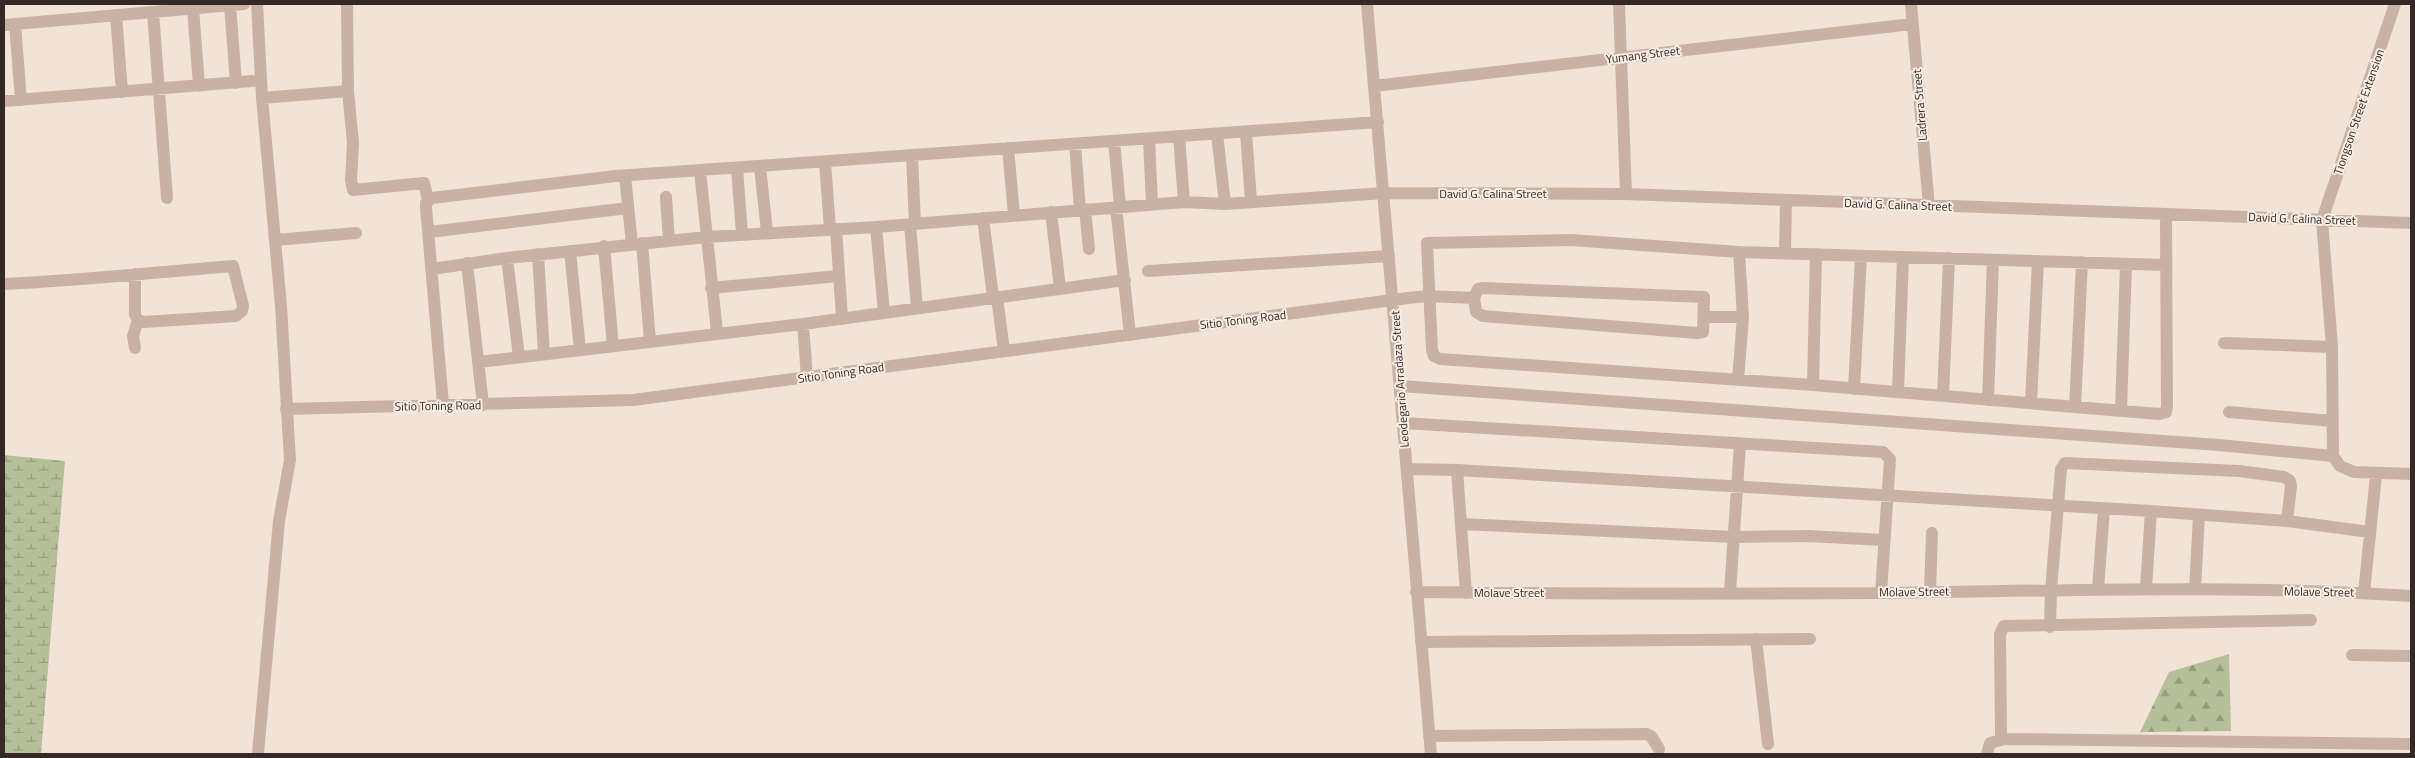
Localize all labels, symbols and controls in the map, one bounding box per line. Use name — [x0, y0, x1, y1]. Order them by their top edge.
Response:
street label: Yumang Street — [1605, 40, 1682, 68]
street label: Tiongson Street Extension — [2328, 46, 2389, 177]
street label: Ladrera Street — [1907, 68, 1932, 142]
street label: David G. Calina Street — [1439, 184, 1548, 203]
street label: David G. Calina Street — [1844, 193, 1953, 216]
street label: David G. Calina Street — [2248, 207, 2357, 230]
street label: Sitio Toning Road — [1199, 305, 1287, 334]
street label: Leodegario Arradaza Street — [1385, 309, 1414, 448]
street label: Sitio Toning Road — [797, 357, 885, 388]
street label: Sitio Toning Road — [394, 395, 482, 416]
street label: Molave Street — [1879, 581, 1950, 602]
street label: Molave Street — [2284, 581, 2355, 602]
street label: Molave Street — [1474, 583, 1545, 602]

